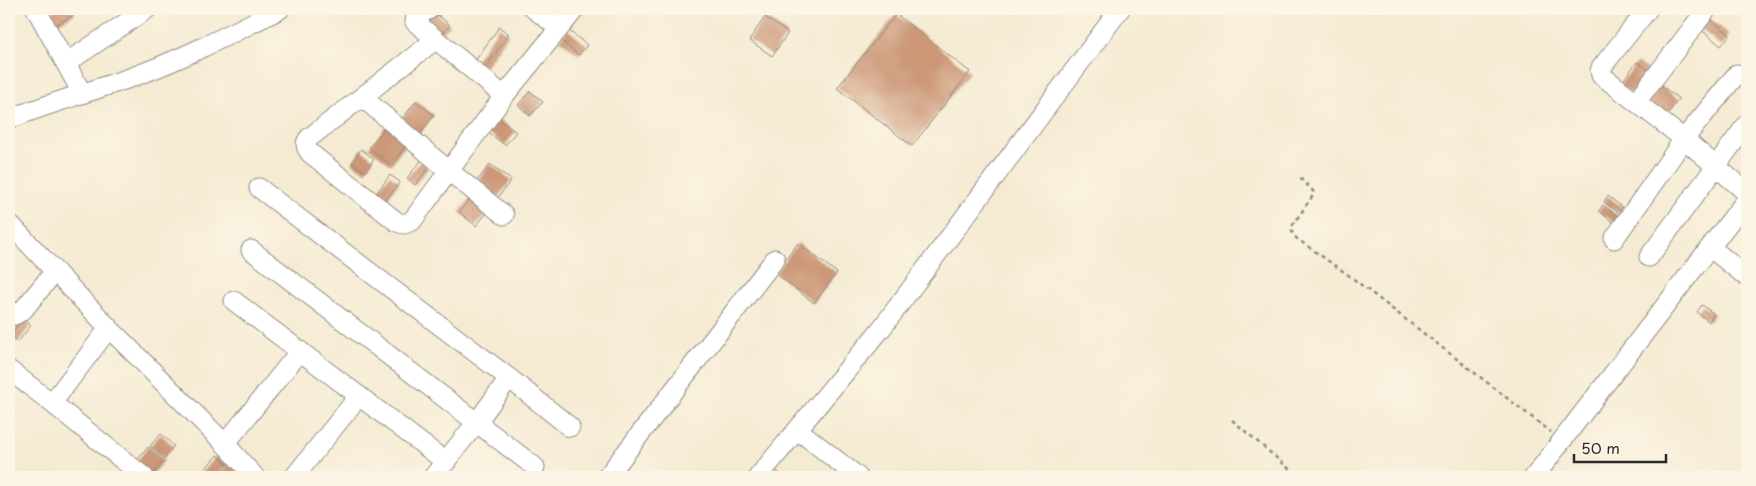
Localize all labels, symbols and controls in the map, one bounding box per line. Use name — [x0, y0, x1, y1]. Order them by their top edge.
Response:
scale bar — [1574, 431, 1666, 463]
text: 50 m — [1581, 436, 1620, 459]

